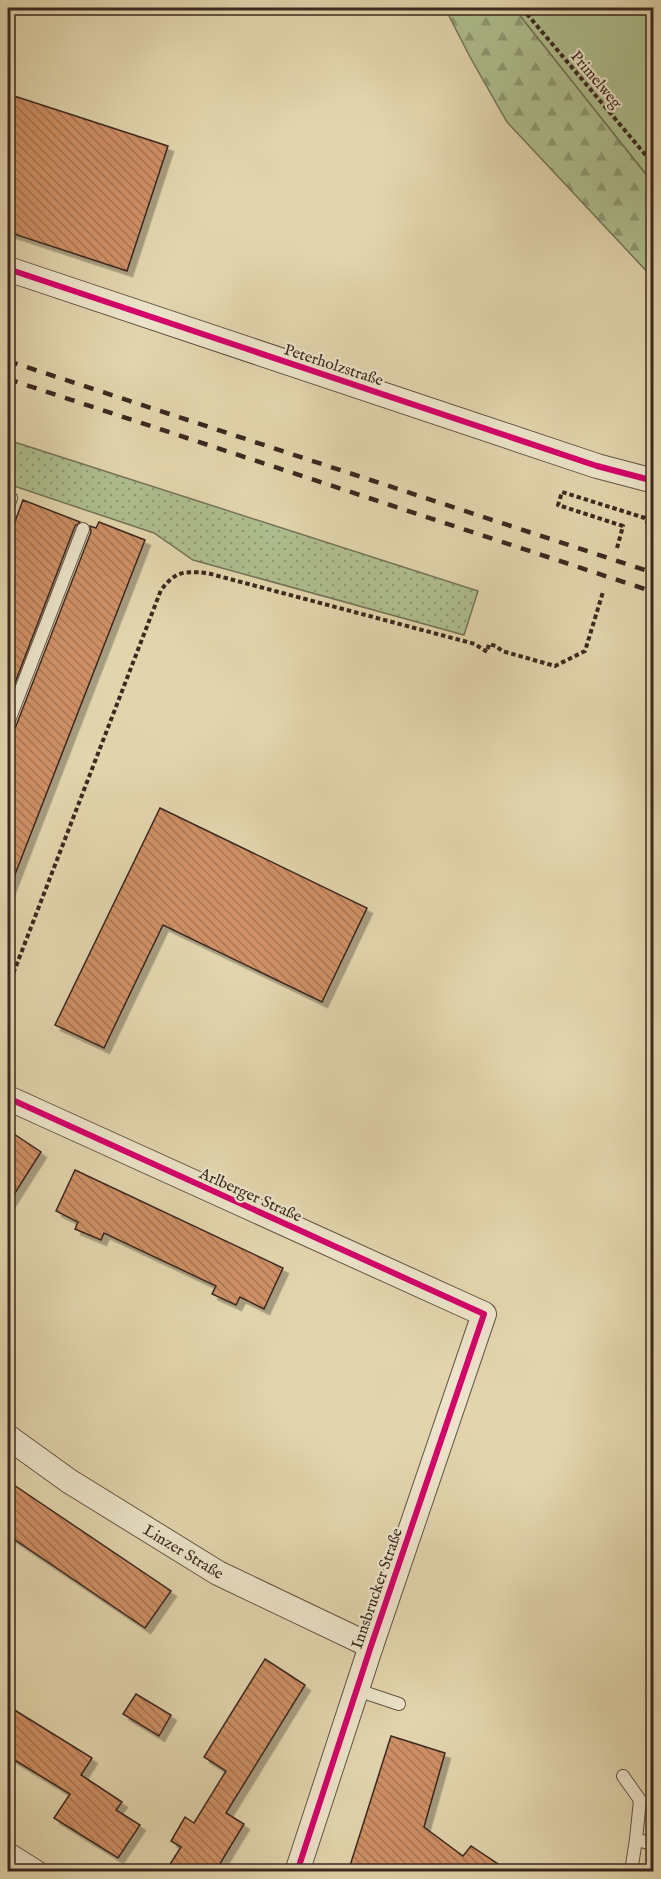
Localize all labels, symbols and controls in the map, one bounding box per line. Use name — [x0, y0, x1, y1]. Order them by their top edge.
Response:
street label: Primelweg — [565, 47, 626, 114]
street label: Peterholzstraße — [281, 340, 386, 391]
street label: Arlberger Straße — [195, 1164, 305, 1227]
street label: Linzer Straße — [139, 1521, 227, 1585]
street label: Innsbrucker Straße — [348, 1526, 408, 1652]

